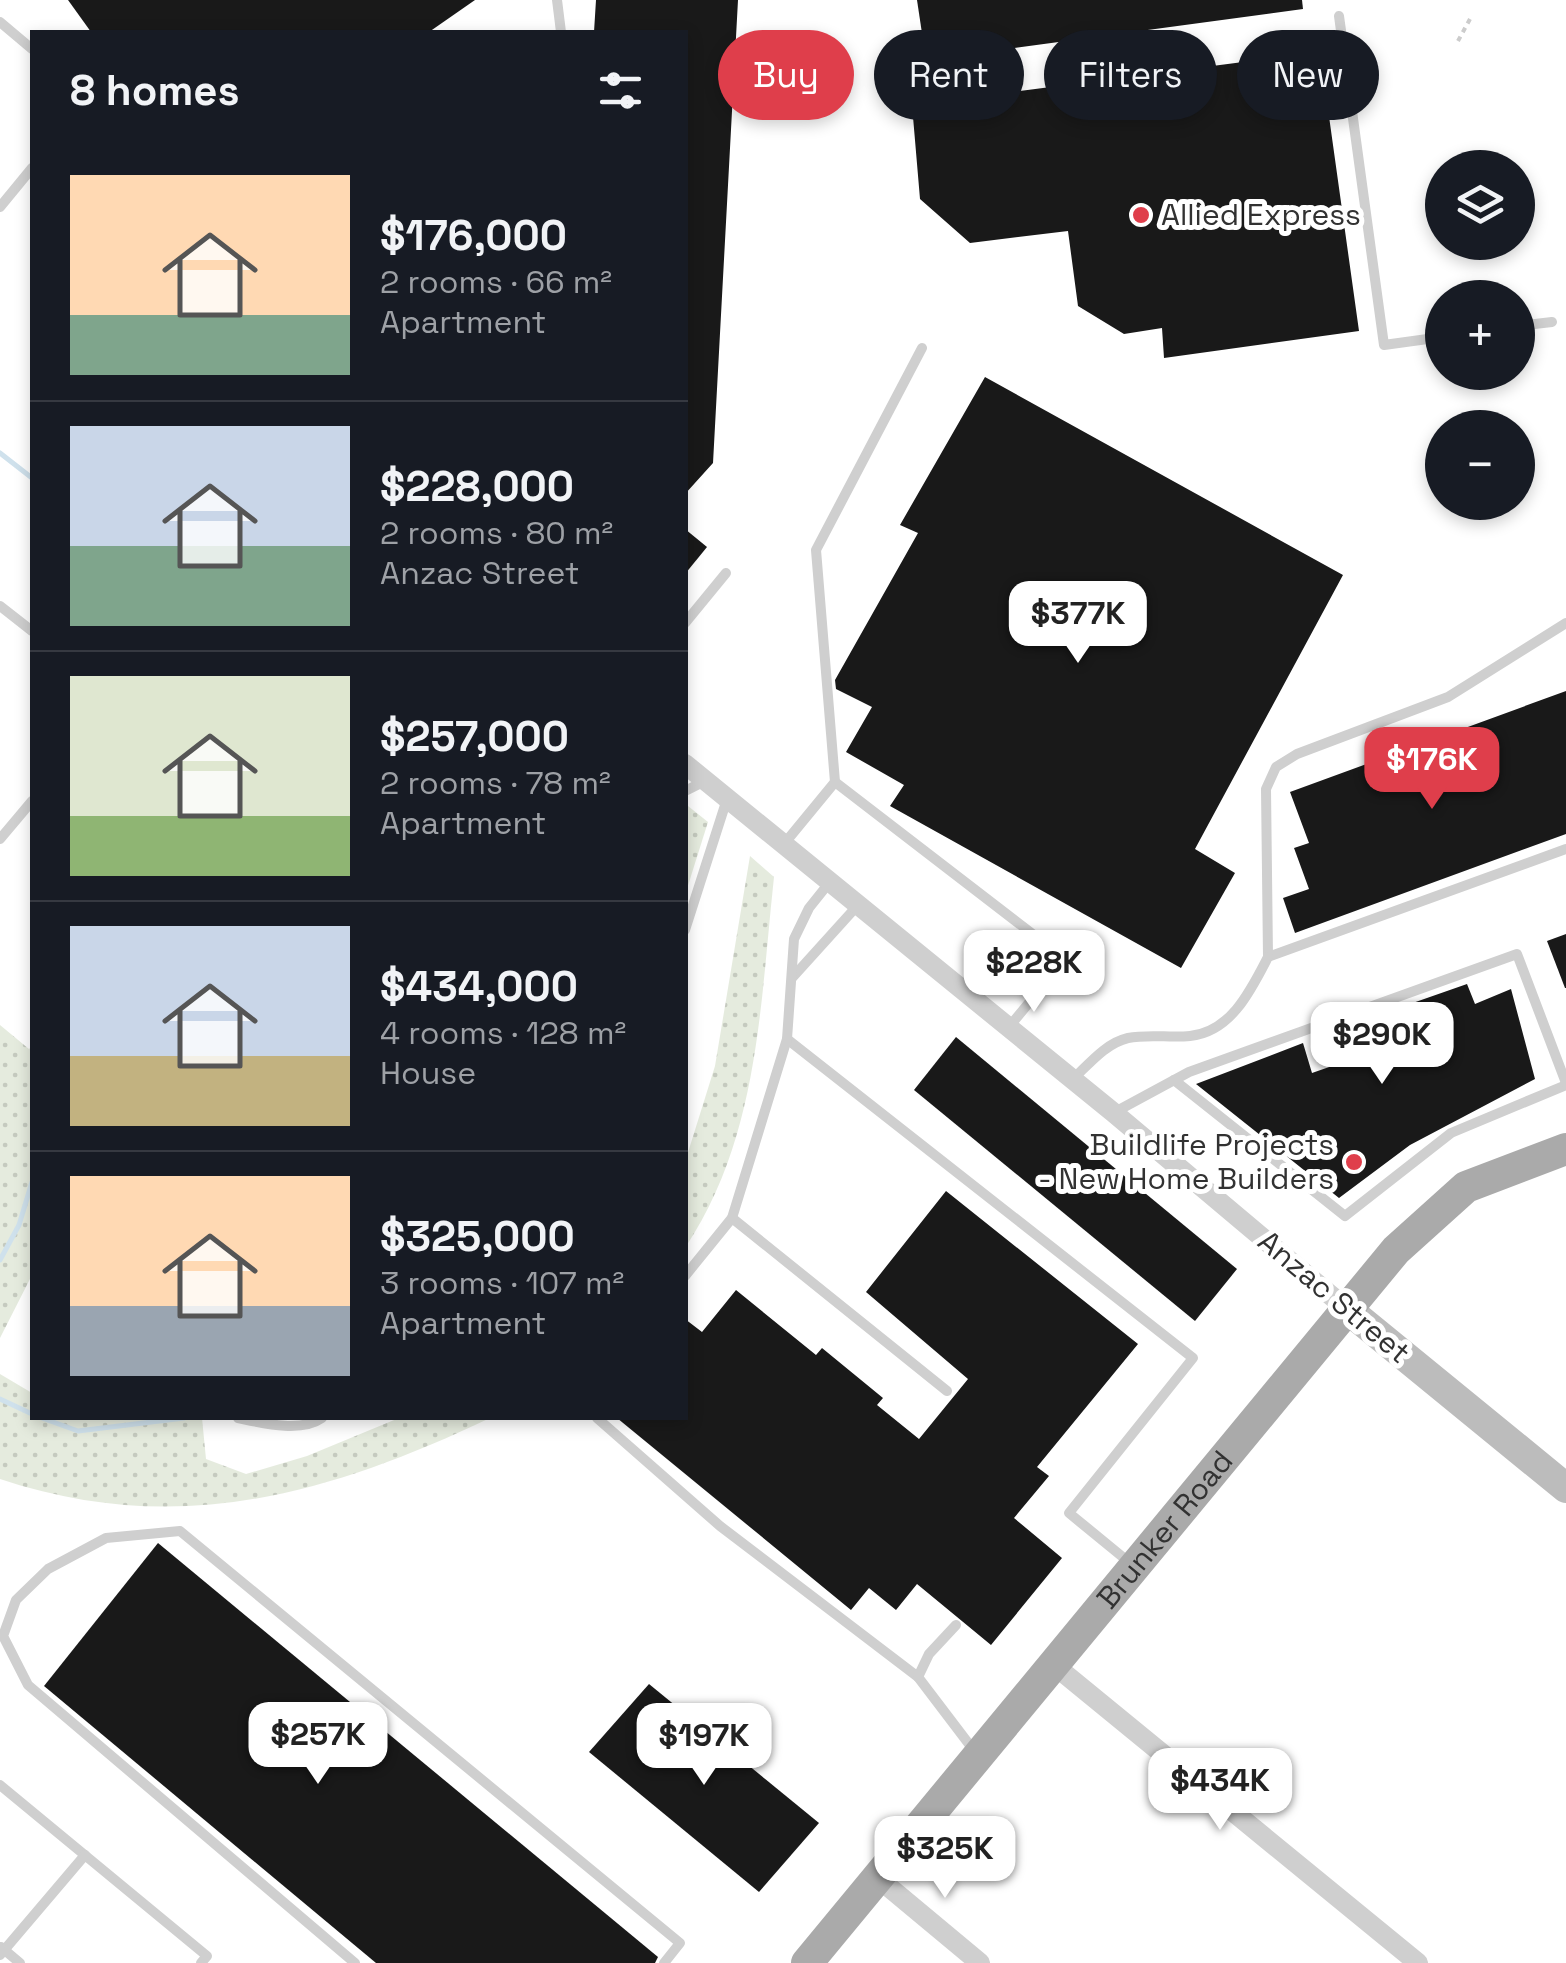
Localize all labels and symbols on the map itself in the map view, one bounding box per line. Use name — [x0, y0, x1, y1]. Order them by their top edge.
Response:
place label: Allied Express — [1161, 195, 1361, 234]
marker: Allied Express — [1130, 204, 1152, 226]
pin: $377K — [1008, 581, 1148, 666]
pin: $176K — [1362, 727, 1502, 812]
pin: $228K — [964, 930, 1104, 1015]
pin: $290K — [1312, 1002, 1452, 1087]
place label: Buildlife Projects - New Home Builders — [1038, 1125, 1334, 1198]
marker: Buildlife Projects - New Home Builders — [1343, 1151, 1365, 1173]
street label: Anzac Street — [1250, 1222, 1418, 1372]
street label: Brunker Road — [1088, 1442, 1241, 1617]
pin: $257K — [248, 1702, 388, 1787]
pin: $197K — [634, 1703, 774, 1788]
pin: $434K — [1150, 1748, 1290, 1833]
pin: $325K — [875, 1816, 1015, 1901]

